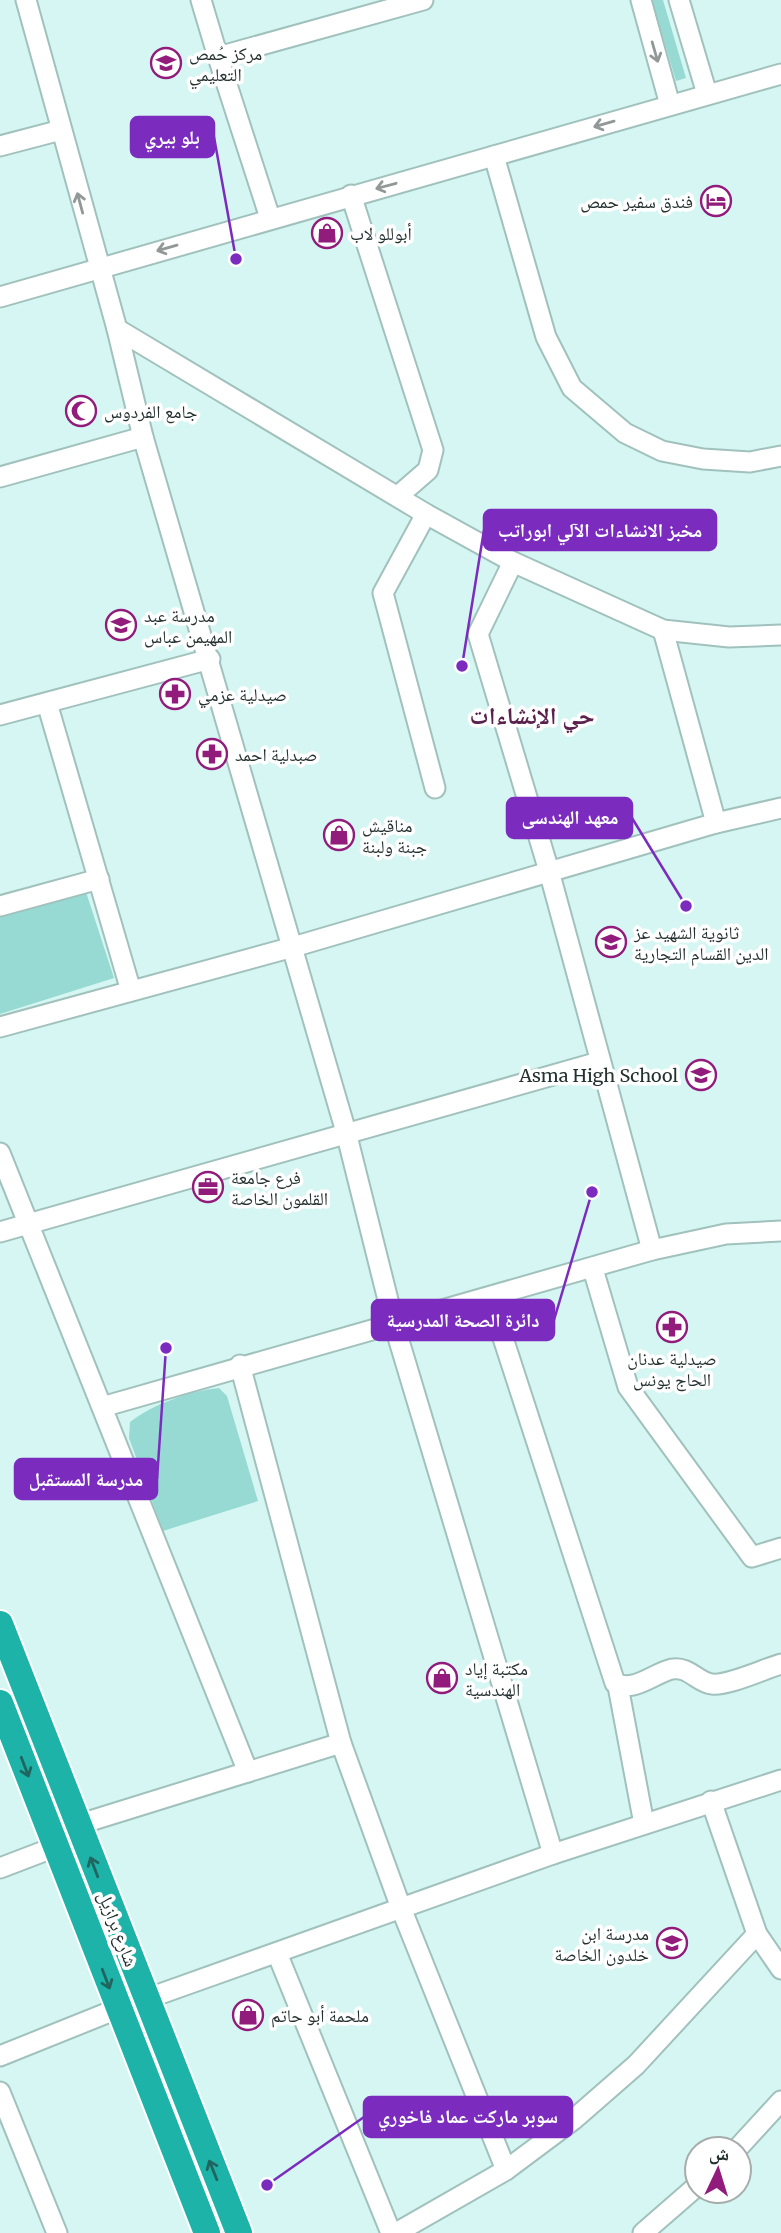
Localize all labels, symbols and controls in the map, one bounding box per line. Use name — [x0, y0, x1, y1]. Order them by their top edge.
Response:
one-way arrow — [650, 41, 663, 63]
place label: مركز حُمص التعليمي — [189, 42, 262, 89]
school or university icon: مركز حُمص التعليمي — [149, 46, 183, 80]
callout: بلو بيري — [131, 117, 214, 157]
one-way arrow — [594, 118, 616, 131]
text: بلو بيري — [144, 125, 200, 153]
one-way arrow — [375, 180, 397, 193]
hotel icon: فندق سفير حمص — [699, 184, 733, 218]
place label: فندق سفير حمص — [580, 190, 693, 213]
one-way arrow — [73, 192, 86, 214]
shop icon: أبوللو لاب — [310, 216, 344, 250]
place label: أبوللو لاب — [350, 222, 412, 245]
one-way arrow — [156, 243, 178, 256]
mosque icon: جامع الفردوس — [64, 394, 98, 428]
place label: جامع الفردوس — [104, 400, 198, 424]
callout: مخبز الانشاءات الآلي ابوراتب — [484, 510, 716, 550]
text: مخبز الانشاءات الآلي ابوراتب — [498, 518, 702, 546]
place label: مدرسة عبد المهيمن عباس — [144, 604, 232, 648]
school or university icon: مدرسة عبد المهيمن عباس — [104, 608, 138, 642]
pharmacy icon: صيدلية عزمي — [158, 677, 192, 711]
place label: صيدلية عزمي — [198, 683, 287, 709]
district label: حي الإنشاءات — [470, 700, 595, 734]
pharmacy icon: صبدلية احمد — [195, 737, 229, 771]
place label: صبدلية احمد — [235, 743, 317, 766]
callout: معهد الهندسى — [507, 798, 632, 838]
text: معهد الهندسى — [522, 805, 619, 829]
place label: مناقيش جبنة ولبنة — [362, 814, 427, 858]
shop icon: مناقيش جبنة ولبنة — [322, 818, 356, 852]
place label: ثانوية الشهيد عز الدين القسام التجارية — [633, 921, 769, 966]
school or university icon: ثانوية الشهيد عز الدين القسام التجارية — [594, 925, 628, 959]
school or university icon: Asma High School — [684, 1058, 718, 1092]
place label: Asma High School — [518, 1064, 678, 1087]
place label: فرع جامعة القلمون الخاصة — [231, 1166, 328, 1210]
office icon: فرع جامعة القلمون الخاصة — [191, 1170, 225, 1204]
callout: دائرة الصحة المدرسية — [372, 1300, 554, 1340]
text: دائرة الصحة المدرسية — [386, 1308, 540, 1332]
pharmacy icon: صيدلية عدنان الحاج يونس — [655, 1310, 689, 1344]
place label: صيدلية عدنان الحاج يونس — [627, 1347, 717, 1392]
callout: مدرسة المستقبل — [15, 1459, 157, 1499]
text: مدرسة المستقبل — [29, 1467, 143, 1491]
place label: مكتبة إياد الهندسية — [465, 1657, 528, 1701]
shop icon: مكتبة إياد الهندسية — [425, 1661, 459, 1695]
one-way arrow — [19, 1756, 32, 1777]
one-way arrow — [86, 1856, 99, 1878]
street label: شارع برازيل — [93, 1888, 143, 1970]
place label: مدرسة ابن خلدون الخاصة — [554, 1922, 649, 1966]
school or university icon: مدرسة ابن خلدون الخاصة — [655, 1926, 689, 1960]
one-way arrow — [100, 1968, 113, 1990]
shop icon: ملحمة أبو حاتم — [231, 1998, 265, 2032]
place label: ملحمة أبو حاتم — [271, 2004, 369, 2028]
callout: سوبر ماركت عماد فاخوري — [364, 2097, 572, 2137]
text: سوبر ماركت عماد فاخوري — [378, 2104, 558, 2132]
north arrow — [683, 2135, 753, 2205]
text: ش — [708, 2140, 730, 2166]
one-way arrow — [206, 2159, 219, 2181]

